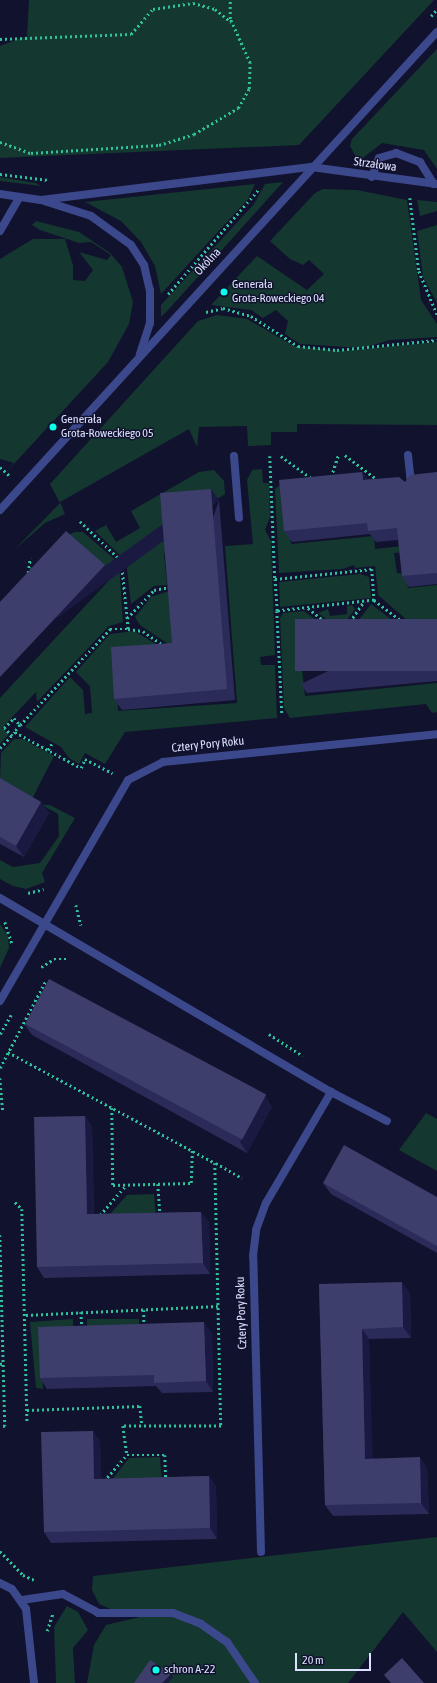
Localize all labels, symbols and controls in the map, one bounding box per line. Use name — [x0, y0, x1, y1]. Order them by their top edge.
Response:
street label: Strzałowa — [353, 155, 397, 175]
street label: Okólna — [192, 245, 224, 279]
place label: Generała Grota-Roweckiego 04 — [232, 278, 325, 306]
marker: Generała Grota-Roweckiego 04 — [219, 287, 229, 297]
place label: Generała Grota-Roweckiego 05 — [61, 413, 154, 441]
marker: Generała Grota-Roweckiego 05 — [48, 422, 58, 432]
street label: Cztery Pory Roku — [171, 734, 245, 756]
street label: Cztery Pory Roku — [234, 1276, 250, 1350]
scale bar — [297, 1645, 373, 1671]
text: 20 m — [302, 1653, 324, 1667]
place label: schron A-22 — [164, 1663, 215, 1677]
marker: schron A-22 — [151, 1665, 161, 1675]

